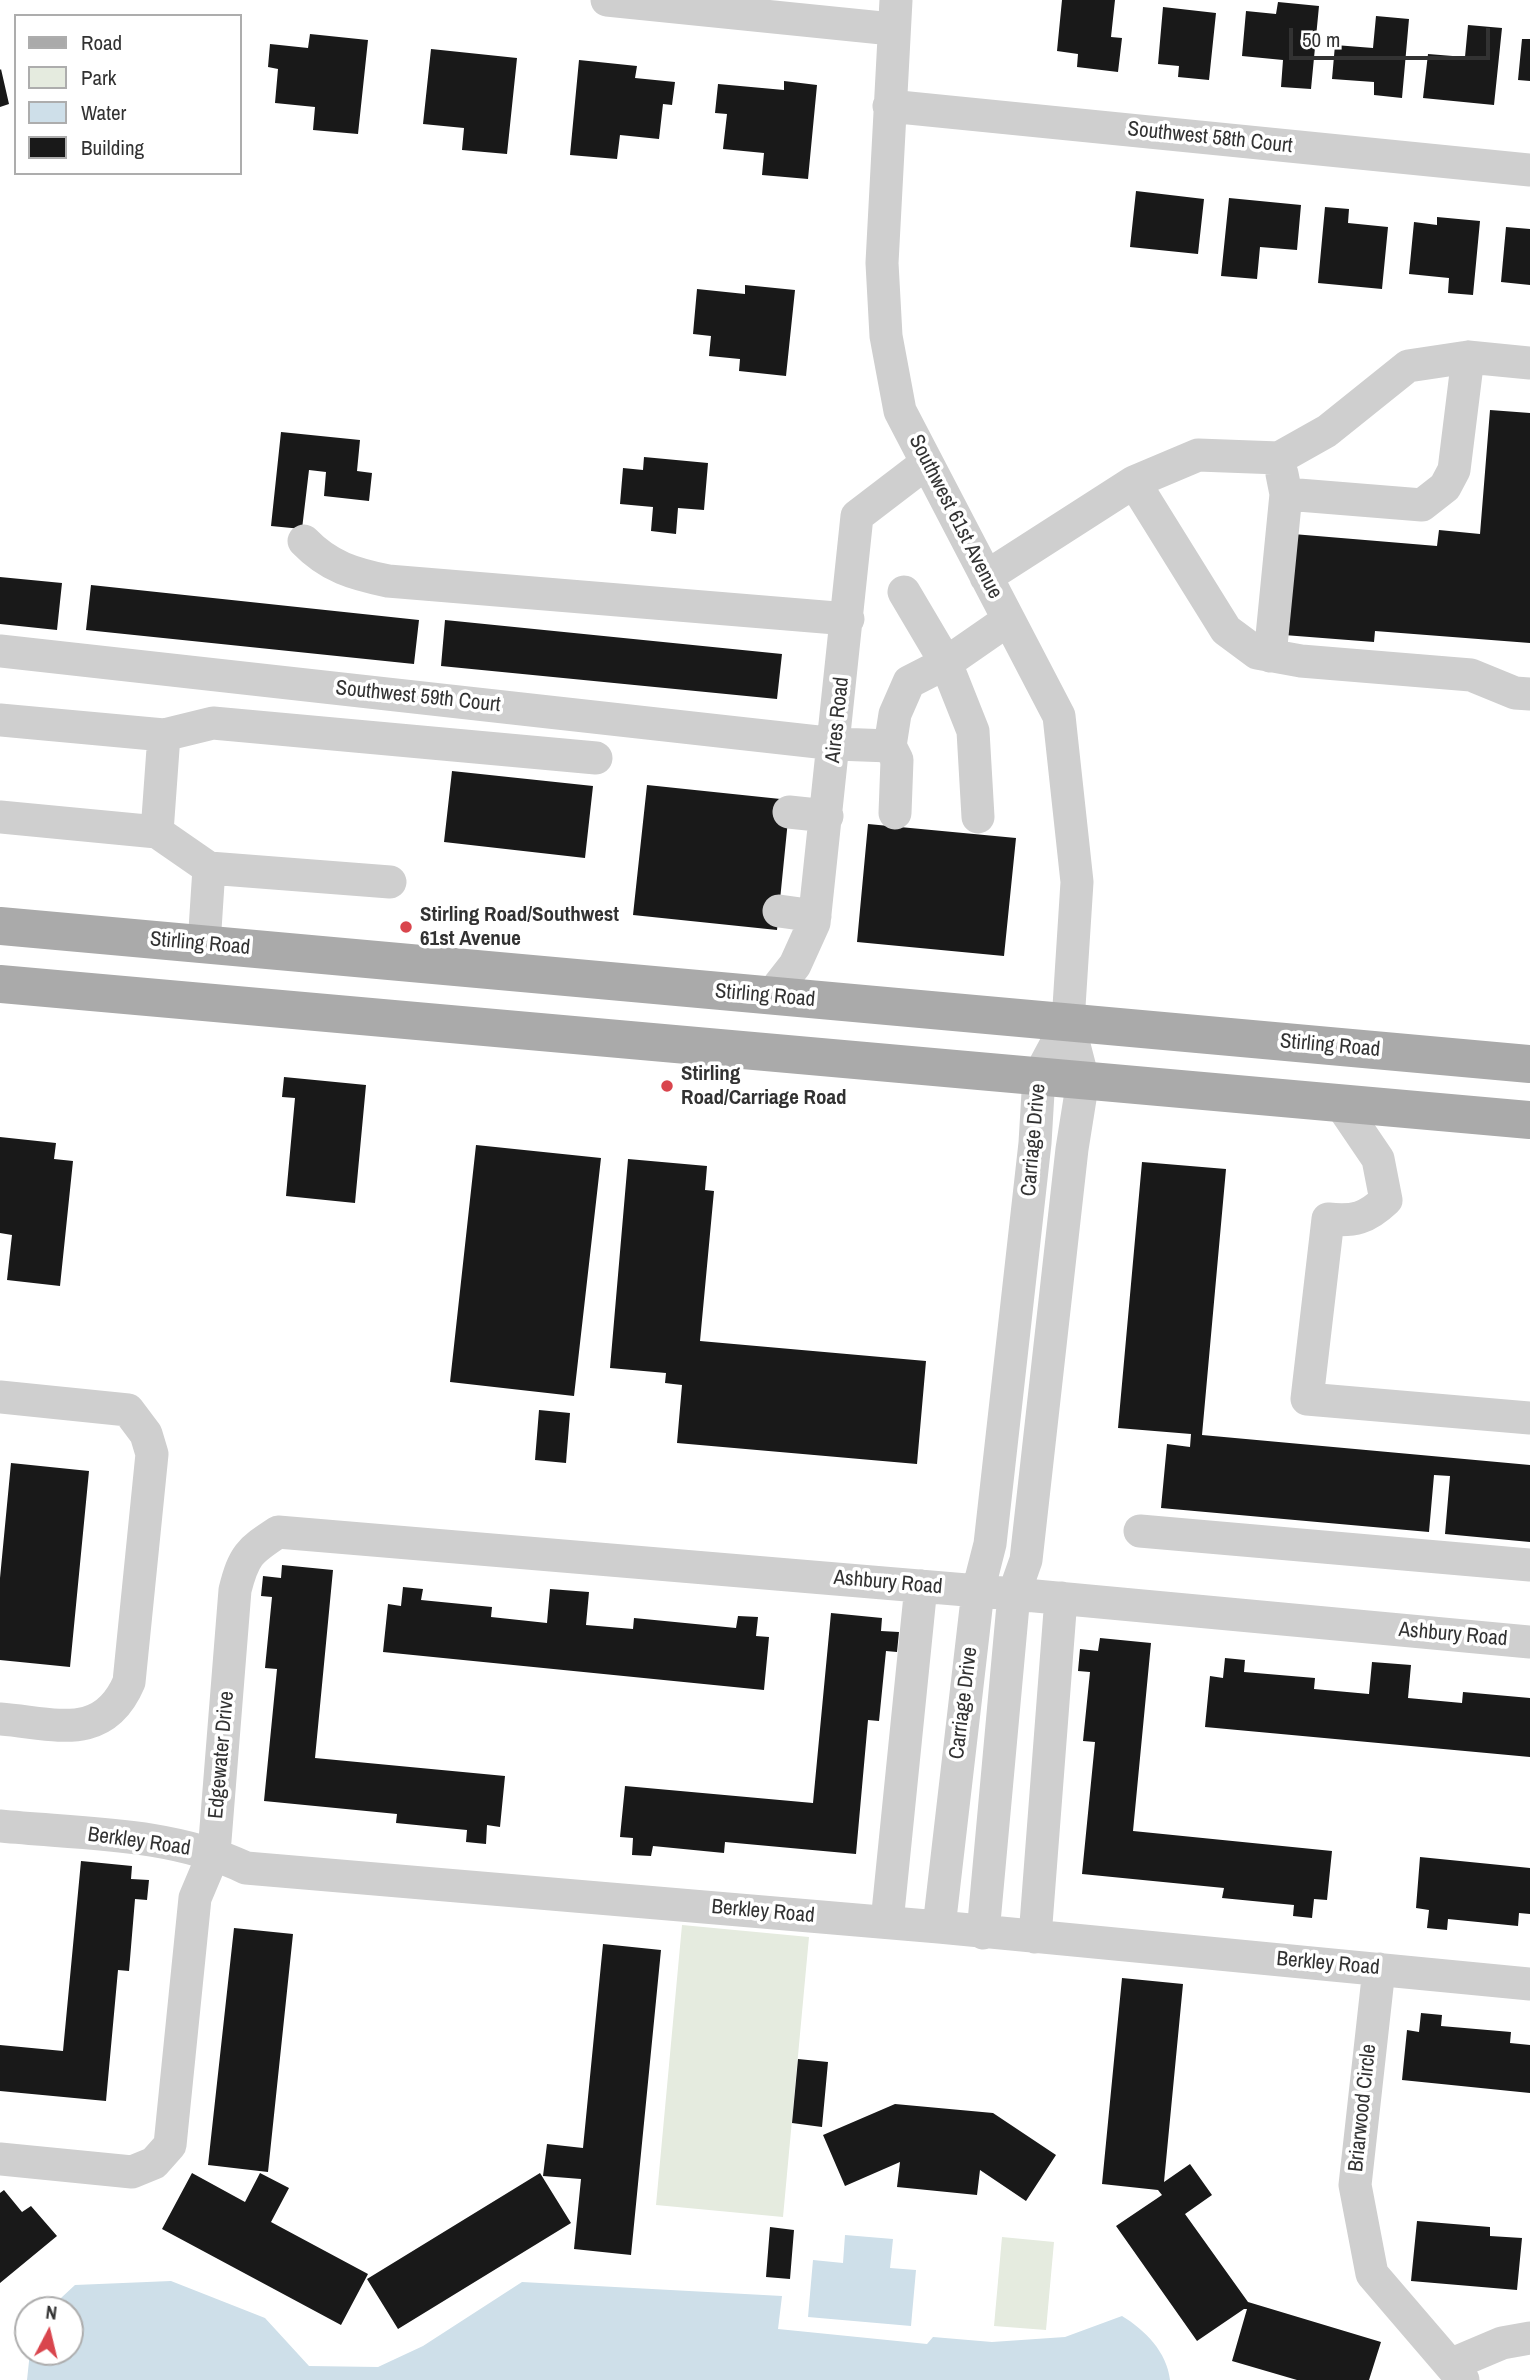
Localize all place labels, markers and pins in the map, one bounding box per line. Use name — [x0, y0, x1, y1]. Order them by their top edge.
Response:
place label: Stirling Road/Southwest 61st Avenue — [420, 902, 619, 952]
marker: Stirling Road/Southwest 61st Avenue — [398, 919, 414, 935]
place label: Stirling Road/Carriage Road — [681, 1061, 847, 1111]
marker: Stirling Road/Carriage Road — [659, 1078, 675, 1094]

